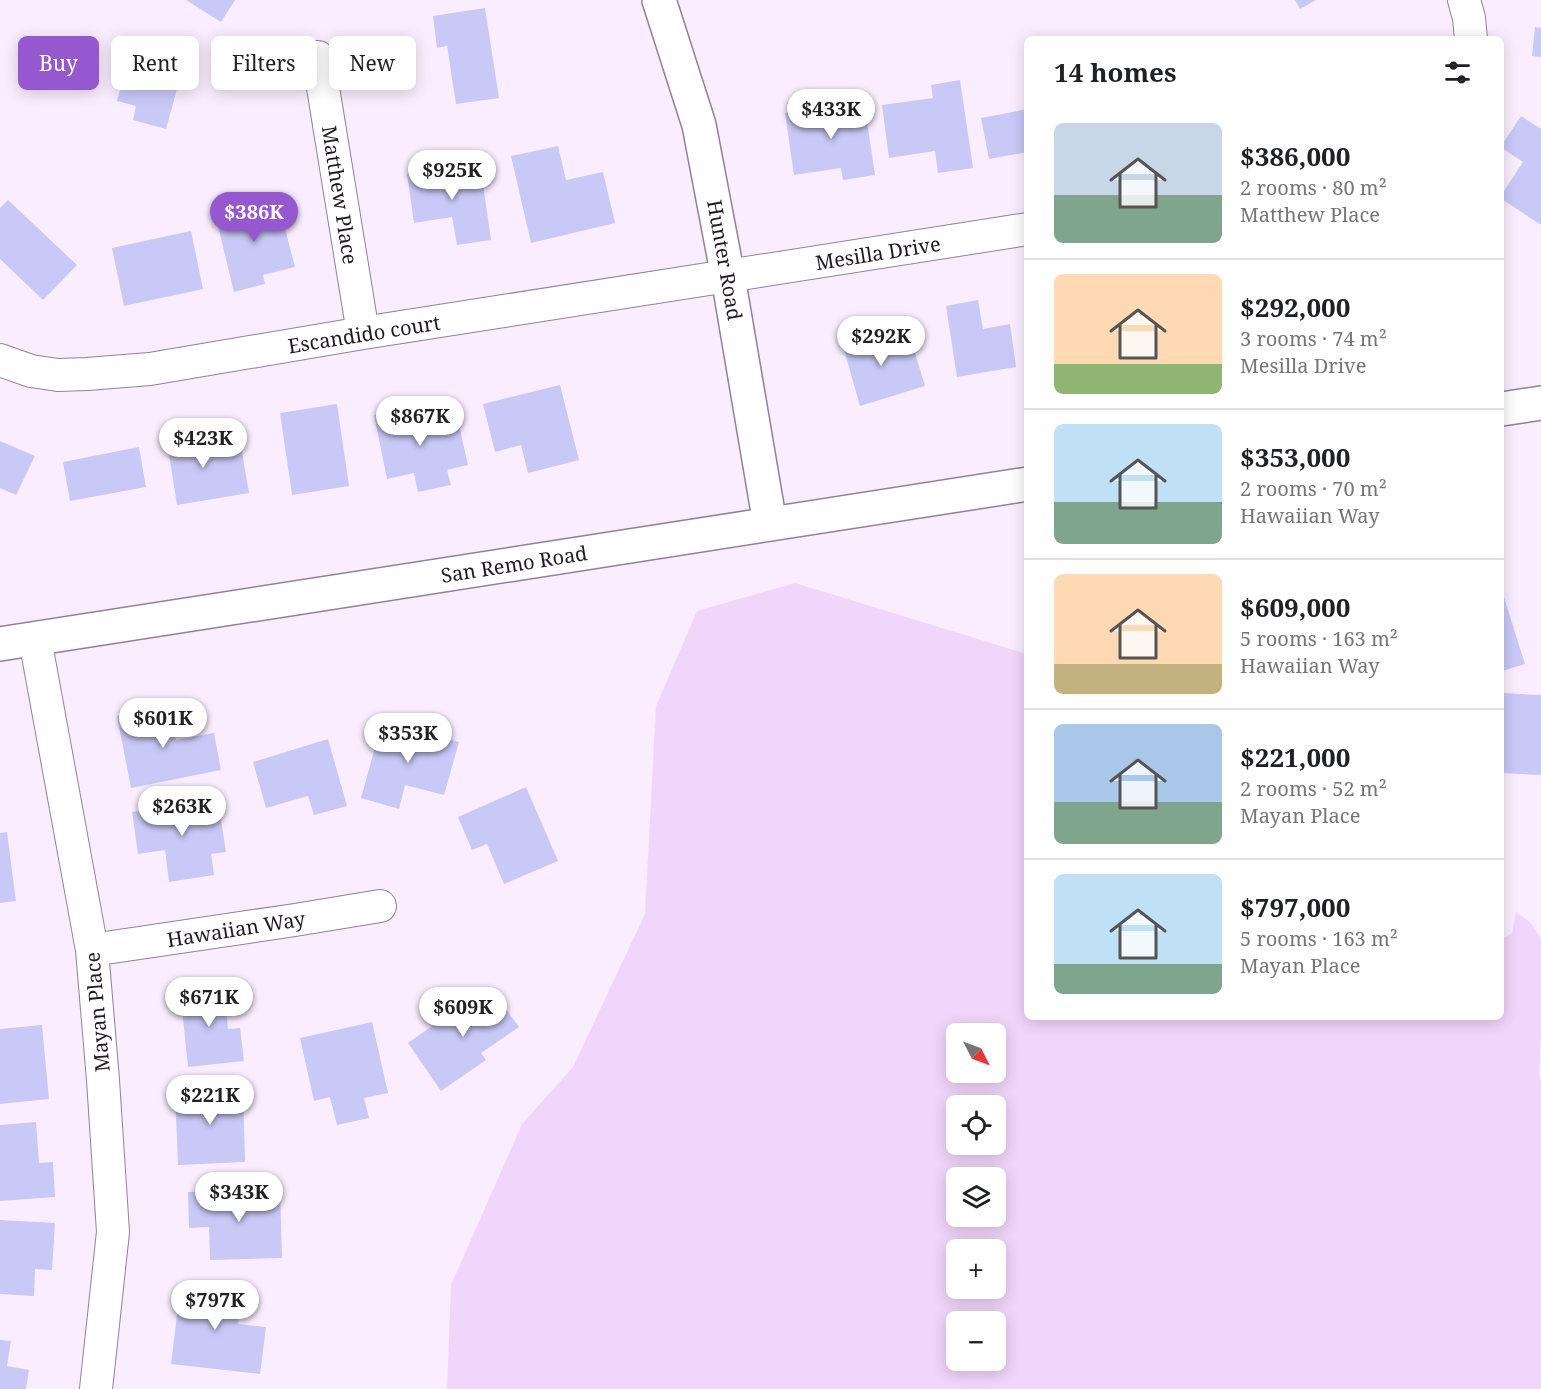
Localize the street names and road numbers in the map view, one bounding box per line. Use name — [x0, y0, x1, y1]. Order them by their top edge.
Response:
street label: Matthew Place — [316, 124, 364, 266]
street label: Hunter Road — [701, 198, 749, 322]
street label: Mesilla Drive — [813, 230, 943, 276]
street label: Escandido court — [286, 309, 442, 359]
street label: San Remo Road — [439, 539, 589, 589]
street label: Hawaiian Way — [165, 905, 308, 953]
street label: Mayan Place — [78, 951, 116, 1073]

